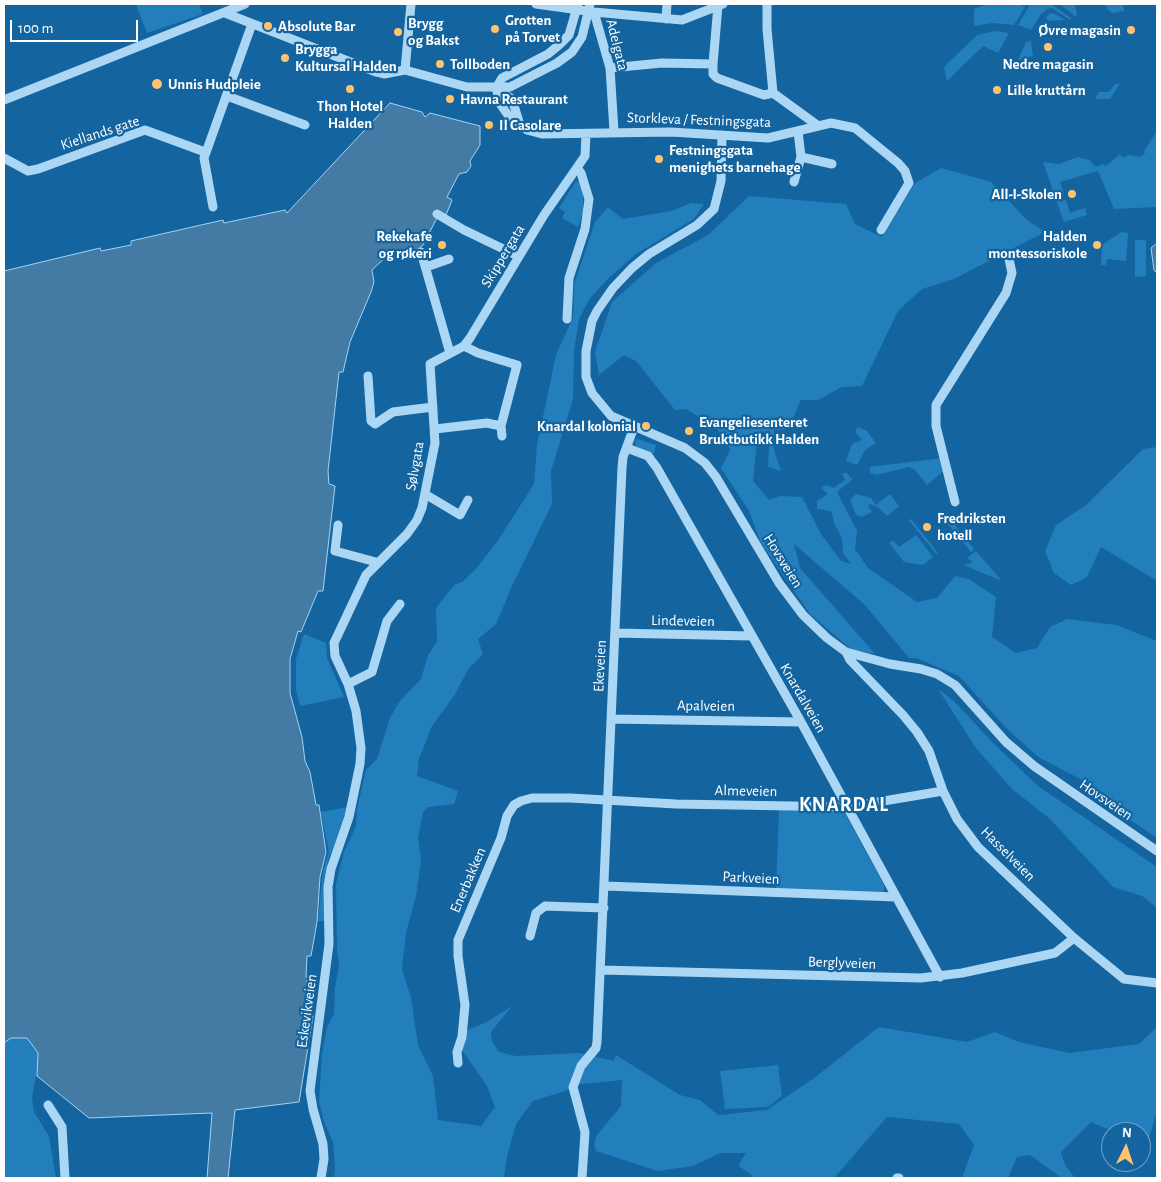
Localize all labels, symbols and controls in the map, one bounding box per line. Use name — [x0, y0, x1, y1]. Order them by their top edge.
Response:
scale bar — [12, 10, 140, 42]
place label: Grotten på Torvet — [505, 11, 560, 46]
place label: Brygg og Bakst — [408, 14, 459, 49]
place label: Absolute Bar — [278, 17, 355, 35]
street label: Adelgata — [602, 17, 632, 73]
marker: Absolute Bar — [262, 20, 274, 32]
text: 100 m — [18, 21, 53, 36]
place label: Øvre magasin — [1039, 21, 1121, 39]
marker: Grotten på Torvet — [489, 23, 501, 35]
marker: Øvre magasin — [1125, 24, 1137, 36]
marker: Brygg og Bakst — [392, 26, 404, 38]
place label: Brygga Kultursal Halden — [295, 40, 397, 75]
marker: Nedre magasin — [1042, 41, 1054, 53]
marker: Brygga Kultursal Halden — [279, 52, 291, 64]
place label: Tollboden — [450, 55, 510, 73]
place label: Nedre magasin — [1002, 55, 1094, 73]
marker: Tollboden — [434, 58, 446, 70]
place label: Unnis Hudpleie — [168, 75, 261, 93]
marker: Unnis Hudpleie — [150, 77, 164, 91]
place label: Lille kruttårn — [1007, 81, 1086, 99]
marker: Thon Hotel Halden — [344, 83, 356, 95]
marker: Lille kruttårn — [991, 84, 1003, 96]
place label: Havna Restaurant — [460, 90, 568, 108]
marker: Havna Restaurant — [444, 93, 456, 105]
place label: Thon Hotel Halden — [317, 97, 383, 132]
street label: Storkleva / Festningsgata — [627, 108, 771, 132]
street label: Kiellands gate — [58, 112, 142, 154]
place label: Il Casolare — [499, 116, 561, 134]
marker: Il Casolare — [483, 119, 495, 131]
place label: Festningsgata menighets barnehage — [669, 141, 801, 176]
marker: Festningsgata menighets barnehage — [653, 153, 665, 165]
place label: All-I-Skolen — [991, 185, 1062, 203]
marker: All-I-Skolen — [1066, 188, 1078, 200]
street label: Skippergata — [477, 221, 529, 291]
place label: Rekekafe og røkeri — [376, 227, 432, 262]
place label: Halden montessoriskole — [988, 227, 1087, 262]
marker: Rekekafe og røkeri — [436, 239, 448, 251]
marker: Halden montessoriskole — [1091, 239, 1103, 251]
place label: Evangeliesenteret Bruktbutikk Halden — [699, 413, 819, 448]
place label: Knardal kolonial — [537, 417, 636, 435]
marker: Knardal kolonial — [640, 420, 652, 432]
marker: Evangeliesenteret Bruktbutikk Halden — [683, 425, 695, 437]
street label: Sølvgata — [402, 440, 428, 492]
place label: Fredriksten hotell — [937, 509, 1006, 544]
marker: Fredriksten hotell — [921, 521, 933, 533]
street label: Hovsveien — [759, 531, 807, 591]
street label: Lindeveien — [651, 611, 715, 631]
street label: Ekeveien — [590, 640, 610, 692]
street label: Knardalveien — [776, 660, 830, 736]
street label: Apalveien — [677, 696, 735, 716]
street label: Hovsveien — [1076, 776, 1136, 824]
street label: Almeveien — [715, 781, 777, 801]
district label: KNARDAL — [798, 793, 890, 817]
street label: Hasselveien — [977, 823, 1039, 885]
street label: Enerbakken — [446, 845, 490, 915]
street label: Parkveien — [722, 868, 780, 888]
street label: Berglyveien — [808, 953, 876, 973]
street label: Eskevikveien — [293, 973, 321, 1049]
north arrow — [1101, 1122, 1151, 1172]
text: N — [1122, 1126, 1132, 1140]

